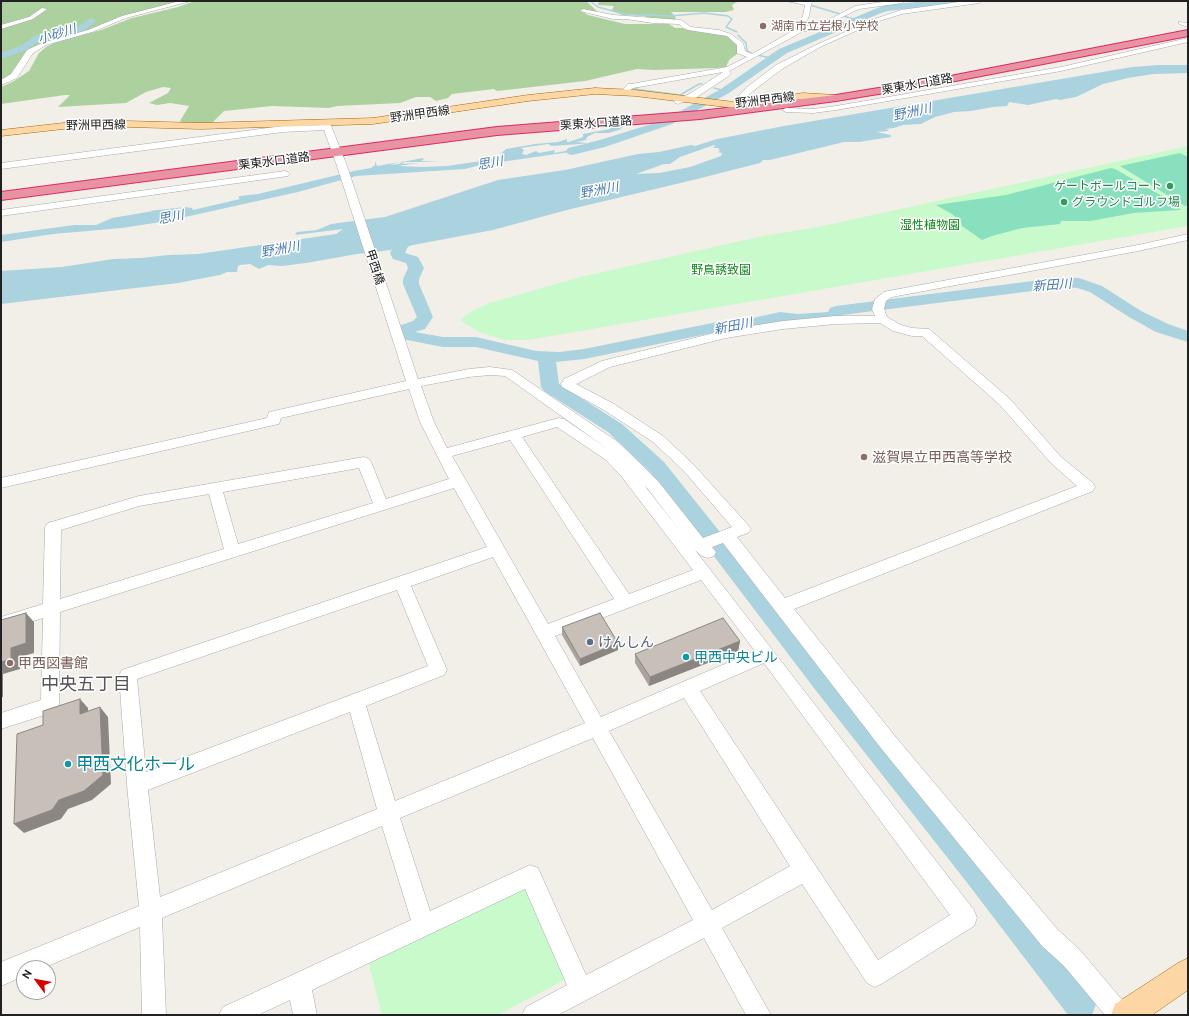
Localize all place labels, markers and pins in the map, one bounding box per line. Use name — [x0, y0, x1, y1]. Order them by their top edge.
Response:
place label: 湖南市立岩根小学校 — [771, 19, 879, 33]
marker: 湖南市立岩根小学校 — [758, 21, 768, 31]
place label: ゲートボールコート — [1054, 179, 1162, 193]
marker: ゲートボールコート — [1165, 181, 1175, 191]
place label: グラウンドゴルフ場 — [1072, 195, 1180, 209]
marker: グラウンドゴルフ場 — [1059, 197, 1069, 207]
place label: 滋賀県立甲西高等学校 — [872, 449, 1012, 465]
marker: 滋賀県立甲西高等学校 — [859, 452, 869, 462]
place label: けんしん — [598, 634, 654, 650]
marker: けんしん — [585, 637, 595, 647]
place label: 甲西中央ビル — [694, 649, 778, 665]
marker: 甲西中央ビル — [681, 652, 691, 662]
place label: 甲西図書館 — [18, 655, 88, 671]
marker: 甲西図書館 — [5, 658, 15, 668]
place label: 甲西文化ホール — [76, 754, 195, 774]
marker: 甲西文化ホール — [63, 759, 73, 769]

